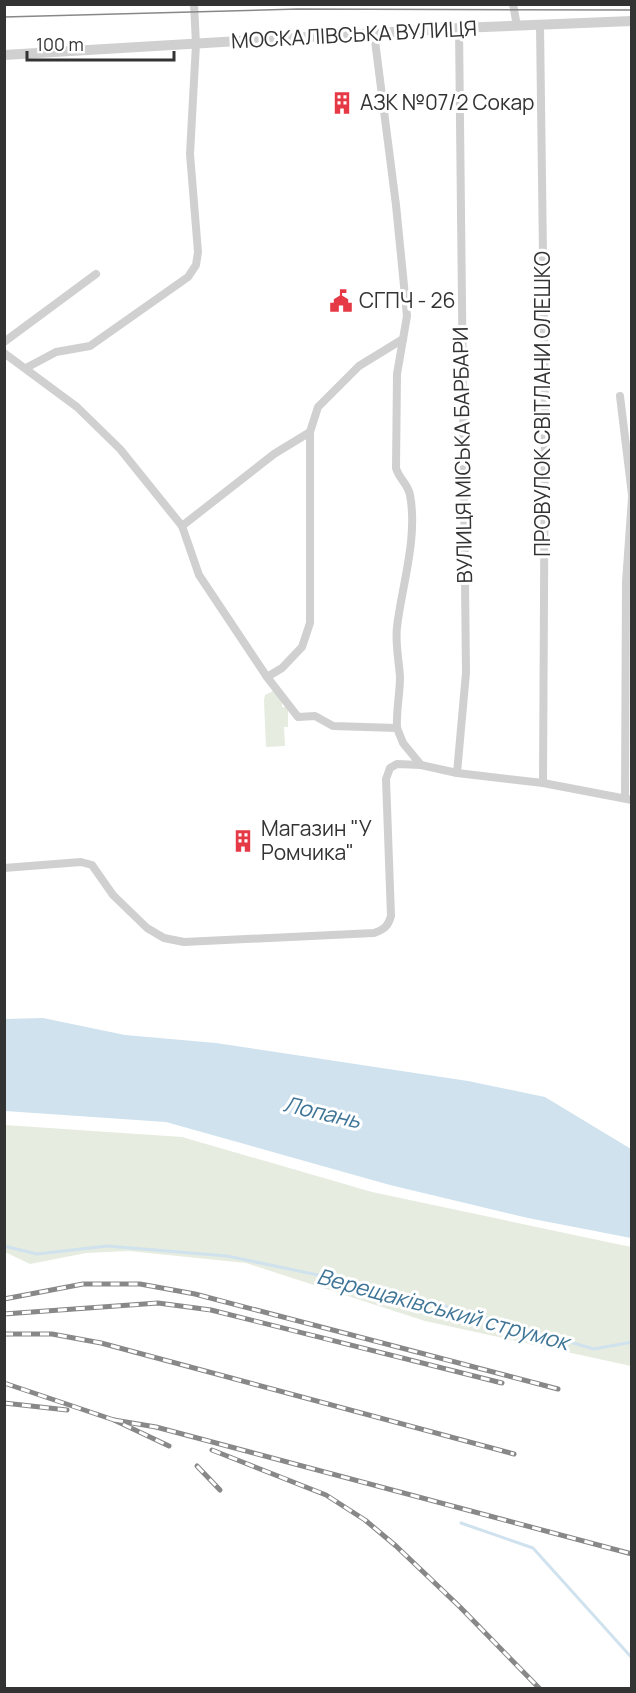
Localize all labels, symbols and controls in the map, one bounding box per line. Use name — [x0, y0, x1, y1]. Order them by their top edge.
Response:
street label: МОСКАЛІВСЬКА ВУЛИЦЯ — [230, 14, 477, 54]
scale bar — [27, 24, 174, 62]
text: 100 m — [36, 32, 84, 56]
place label: АЗК №07/2 Сокар — [360, 88, 535, 116]
building icon: АЗК №07/2 Сокар — [329, 90, 355, 116]
street label: ПРОВУЛОК СВІТЛАНИ ОЛЕШКО — [528, 251, 556, 557]
place label: СГПЧ - 26 — [359, 286, 455, 314]
public building icon: СГПЧ - 26 — [328, 288, 354, 314]
street label: ВУЛИЦЯ МІСЬКА БАРБАРИ — [446, 326, 478, 584]
place label: Магазин "У Ромчика" — [261, 814, 372, 866]
building icon: Магазин "У Ромчика" — [230, 828, 256, 854]
water label: Лопань — [281, 1089, 365, 1136]
water label: Верещаківський струмок — [314, 1261, 575, 1358]

